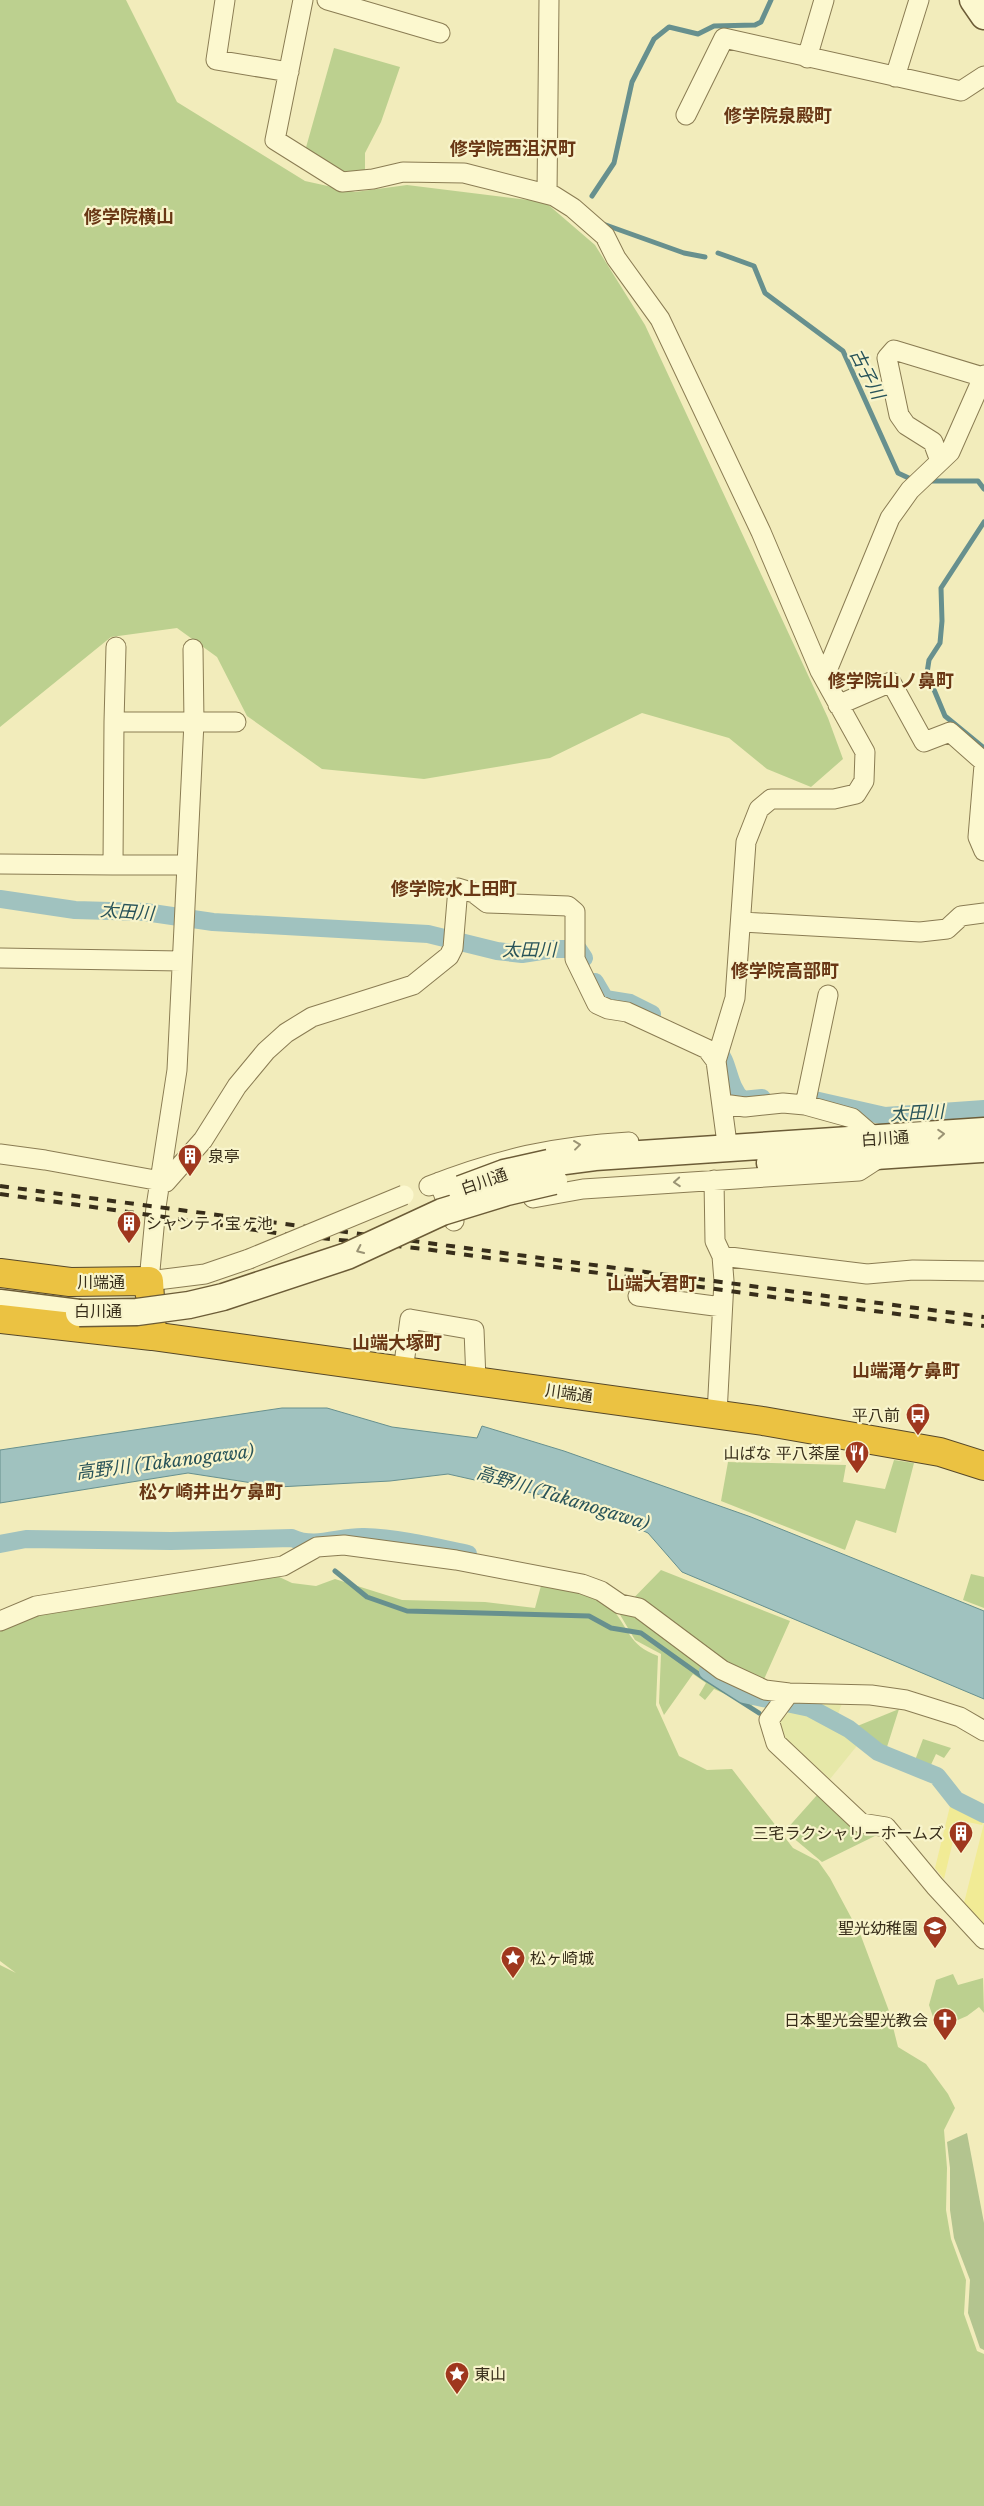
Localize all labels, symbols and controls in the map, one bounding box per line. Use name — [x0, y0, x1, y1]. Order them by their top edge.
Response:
district label: 修学院泉殿町 — [723, 105, 832, 127]
district label: 修学院西沮沢町 — [449, 138, 576, 160]
district label: 修学院横山 — [83, 206, 174, 228]
water label: 古子川 — [845, 345, 890, 405]
district label: 修学院山ノ鼻町 — [827, 670, 954, 692]
district label: 修学院水上田町 — [390, 878, 517, 900]
water label: 太田川 — [99, 899, 157, 925]
water label: 太田川 — [502, 939, 558, 961]
district label: 修学院高部町 — [730, 960, 839, 982]
water label: 太田川 — [889, 1100, 947, 1125]
street label: 白川通 — [860, 1126, 910, 1150]
one-way arrow — [937, 1129, 945, 1140]
one-way arrow — [573, 1141, 581, 1151]
building icon: 泉亭 — [177, 1143, 203, 1177]
place label: 泉亭 — [208, 1146, 240, 1166]
street label: 白川通 — [458, 1164, 510, 1198]
one-way arrow — [673, 1177, 681, 1188]
building icon: シャンティ宝ヶ池 — [116, 1210, 142, 1244]
place label: シャンティ宝ヶ池 — [146, 1213, 273, 1233]
one-way arrow — [356, 1244, 365, 1254]
street label: 川端通 — [77, 1272, 125, 1292]
district label: 山端大君町 — [607, 1273, 697, 1295]
street label: 白川通 — [74, 1301, 122, 1321]
district label: 山端大塚町 — [352, 1332, 442, 1354]
district label: 山端滝ケ鼻町 — [852, 1360, 960, 1382]
street label: 川端通 — [544, 1380, 594, 1406]
bus stop icon: 平八前 — [905, 1402, 931, 1436]
place label: 平八前 — [852, 1405, 900, 1425]
water label: 高野川 (Takanogawa) — [75, 1440, 255, 1484]
restaurant icon: 山ばな 平八茶屋 — [844, 1440, 870, 1474]
place label: 山ばな 平八茶屋 — [723, 1443, 840, 1463]
water label: 高野川 (Takanogawa) — [474, 1461, 652, 1535]
district label: 松ケ崎井出ケ鼻町 — [139, 1481, 283, 1503]
building icon: 三宅ラクシャリーホームズ — [948, 1820, 974, 1854]
place label: 三宅ラクシャリーホームズ — [752, 1823, 944, 1843]
school or university icon: 聖光幼稚園 — [922, 1915, 948, 1949]
place label: 聖光幼稚園 — [838, 1918, 918, 1938]
place icon: 松ヶ崎城 — [500, 1945, 526, 1979]
place label: 松ヶ崎城 — [530, 1948, 594, 1968]
church icon: 日本聖光会聖光教会 — [932, 2007, 958, 2041]
place label: 日本聖光会聖光教会 — [784, 2010, 928, 2030]
place icon: 東山 — [444, 2361, 470, 2395]
place label: 東山 — [474, 2364, 506, 2384]

